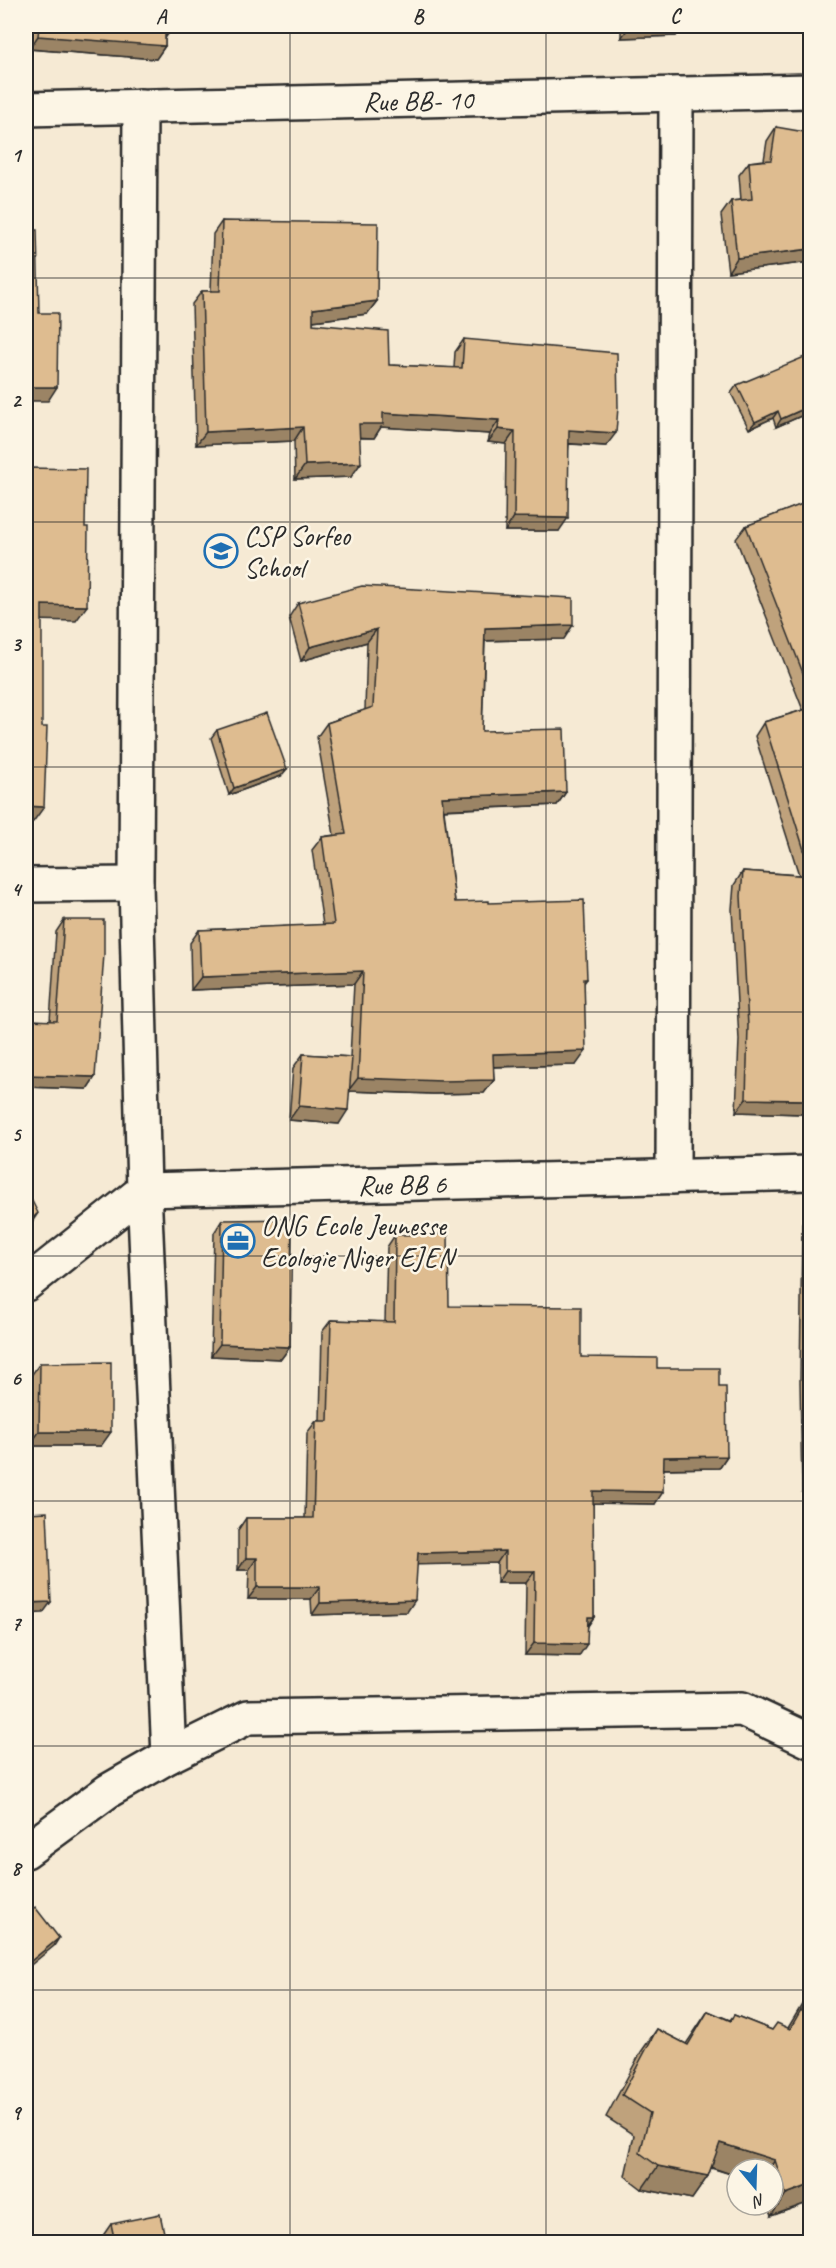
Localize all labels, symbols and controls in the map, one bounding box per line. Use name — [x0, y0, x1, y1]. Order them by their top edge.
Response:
text: A — [156, 4, 168, 29]
text: B — [413, 4, 425, 29]
text: C — [670, 4, 682, 29]
street label: Rue BB- 10 — [363, 82, 476, 119]
text: 1 — [12, 143, 23, 168]
text: 2 — [12, 388, 23, 413]
place label: CSP Sorfeo School — [244, 518, 352, 585]
school or university icon: CSP Sorfeo School — [203, 533, 239, 569]
text: 3 — [12, 632, 23, 657]
text: 4 — [12, 877, 24, 902]
text: 5 — [12, 1122, 23, 1147]
street label: Rue BB 6 — [357, 1166, 448, 1203]
place label: ONG Ecole Jeunesse Ecologie Niger EJEN — [261, 1208, 458, 1275]
office icon: ONG Ecole Jeunesse Ecologie Niger EJEN — [220, 1223, 256, 1259]
text: 6 — [11, 1366, 22, 1391]
text: 7 — [12, 1611, 23, 1636]
text: 8 — [12, 1856, 24, 1881]
text: 9 — [12, 2100, 23, 2125]
north arrow — [725, 2157, 785, 2217]
text: N — [749, 2189, 767, 2212]

